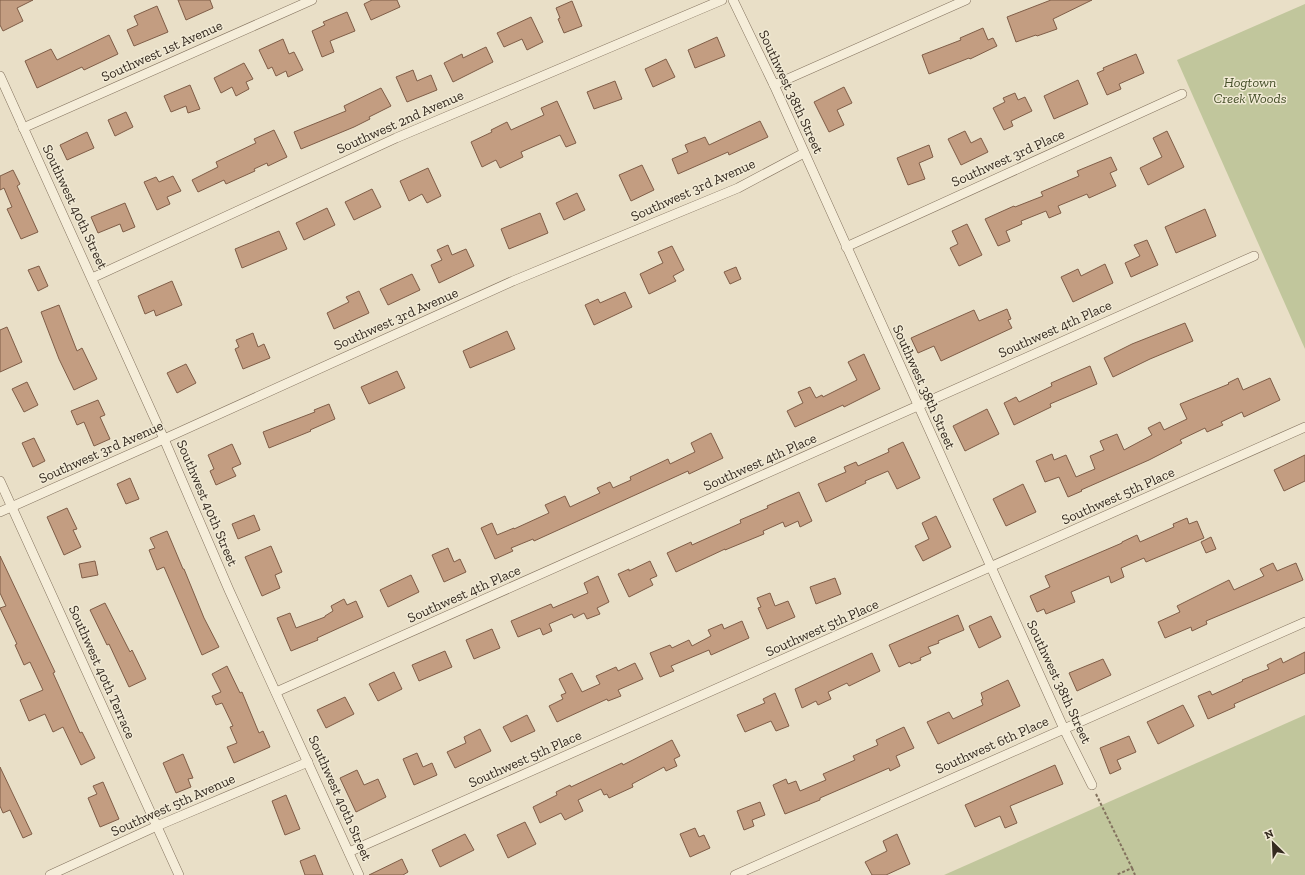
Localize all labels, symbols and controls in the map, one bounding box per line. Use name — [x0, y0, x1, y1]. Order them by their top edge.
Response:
street label: Southwest 1st Avenue — [99, 16, 226, 85]
street label: Southwest 38th Street — [755, 28, 827, 157]
park label: Hogtown Creek Woods — [1213, 74, 1287, 107]
street label: Southwest 2nd Avenue — [334, 86, 466, 158]
street label: Southwest 3rd Place — [949, 125, 1068, 191]
street label: Southwest 40th Street — [39, 142, 112, 273]
street label: Southwest 3rd Avenue — [628, 155, 758, 225]
street label: Southwest 3rd Avenue — [331, 284, 461, 354]
street label: Southwest 4th Place — [996, 296, 1115, 362]
street label: Southwest 38th Street — [889, 322, 959, 453]
street label: Southwest 3rd Avenue — [36, 417, 166, 487]
street label: Southwest 4th Place — [701, 429, 820, 495]
street label: Southwest 40th Street — [173, 437, 242, 569]
street label: Southwest 5th Place — [1059, 463, 1177, 529]
street label: Southwest 4th Place — [405, 561, 524, 627]
street label: Southwest 5th Place — [763, 595, 881, 661]
street label: Southwest 40th Terrace — [65, 603, 139, 742]
street label: Southwest 38th Street — [1023, 618, 1095, 747]
street label: Southwest 6th Place — [933, 712, 1052, 778]
street label: Southwest 5th Place — [466, 726, 584, 792]
street label: Southwest 40th Street — [305, 733, 376, 864]
street label: Southwest 5th Avenue — [108, 770, 238, 840]
north arrow — [1253, 823, 1293, 863]
text: N — [1263, 826, 1276, 842]

